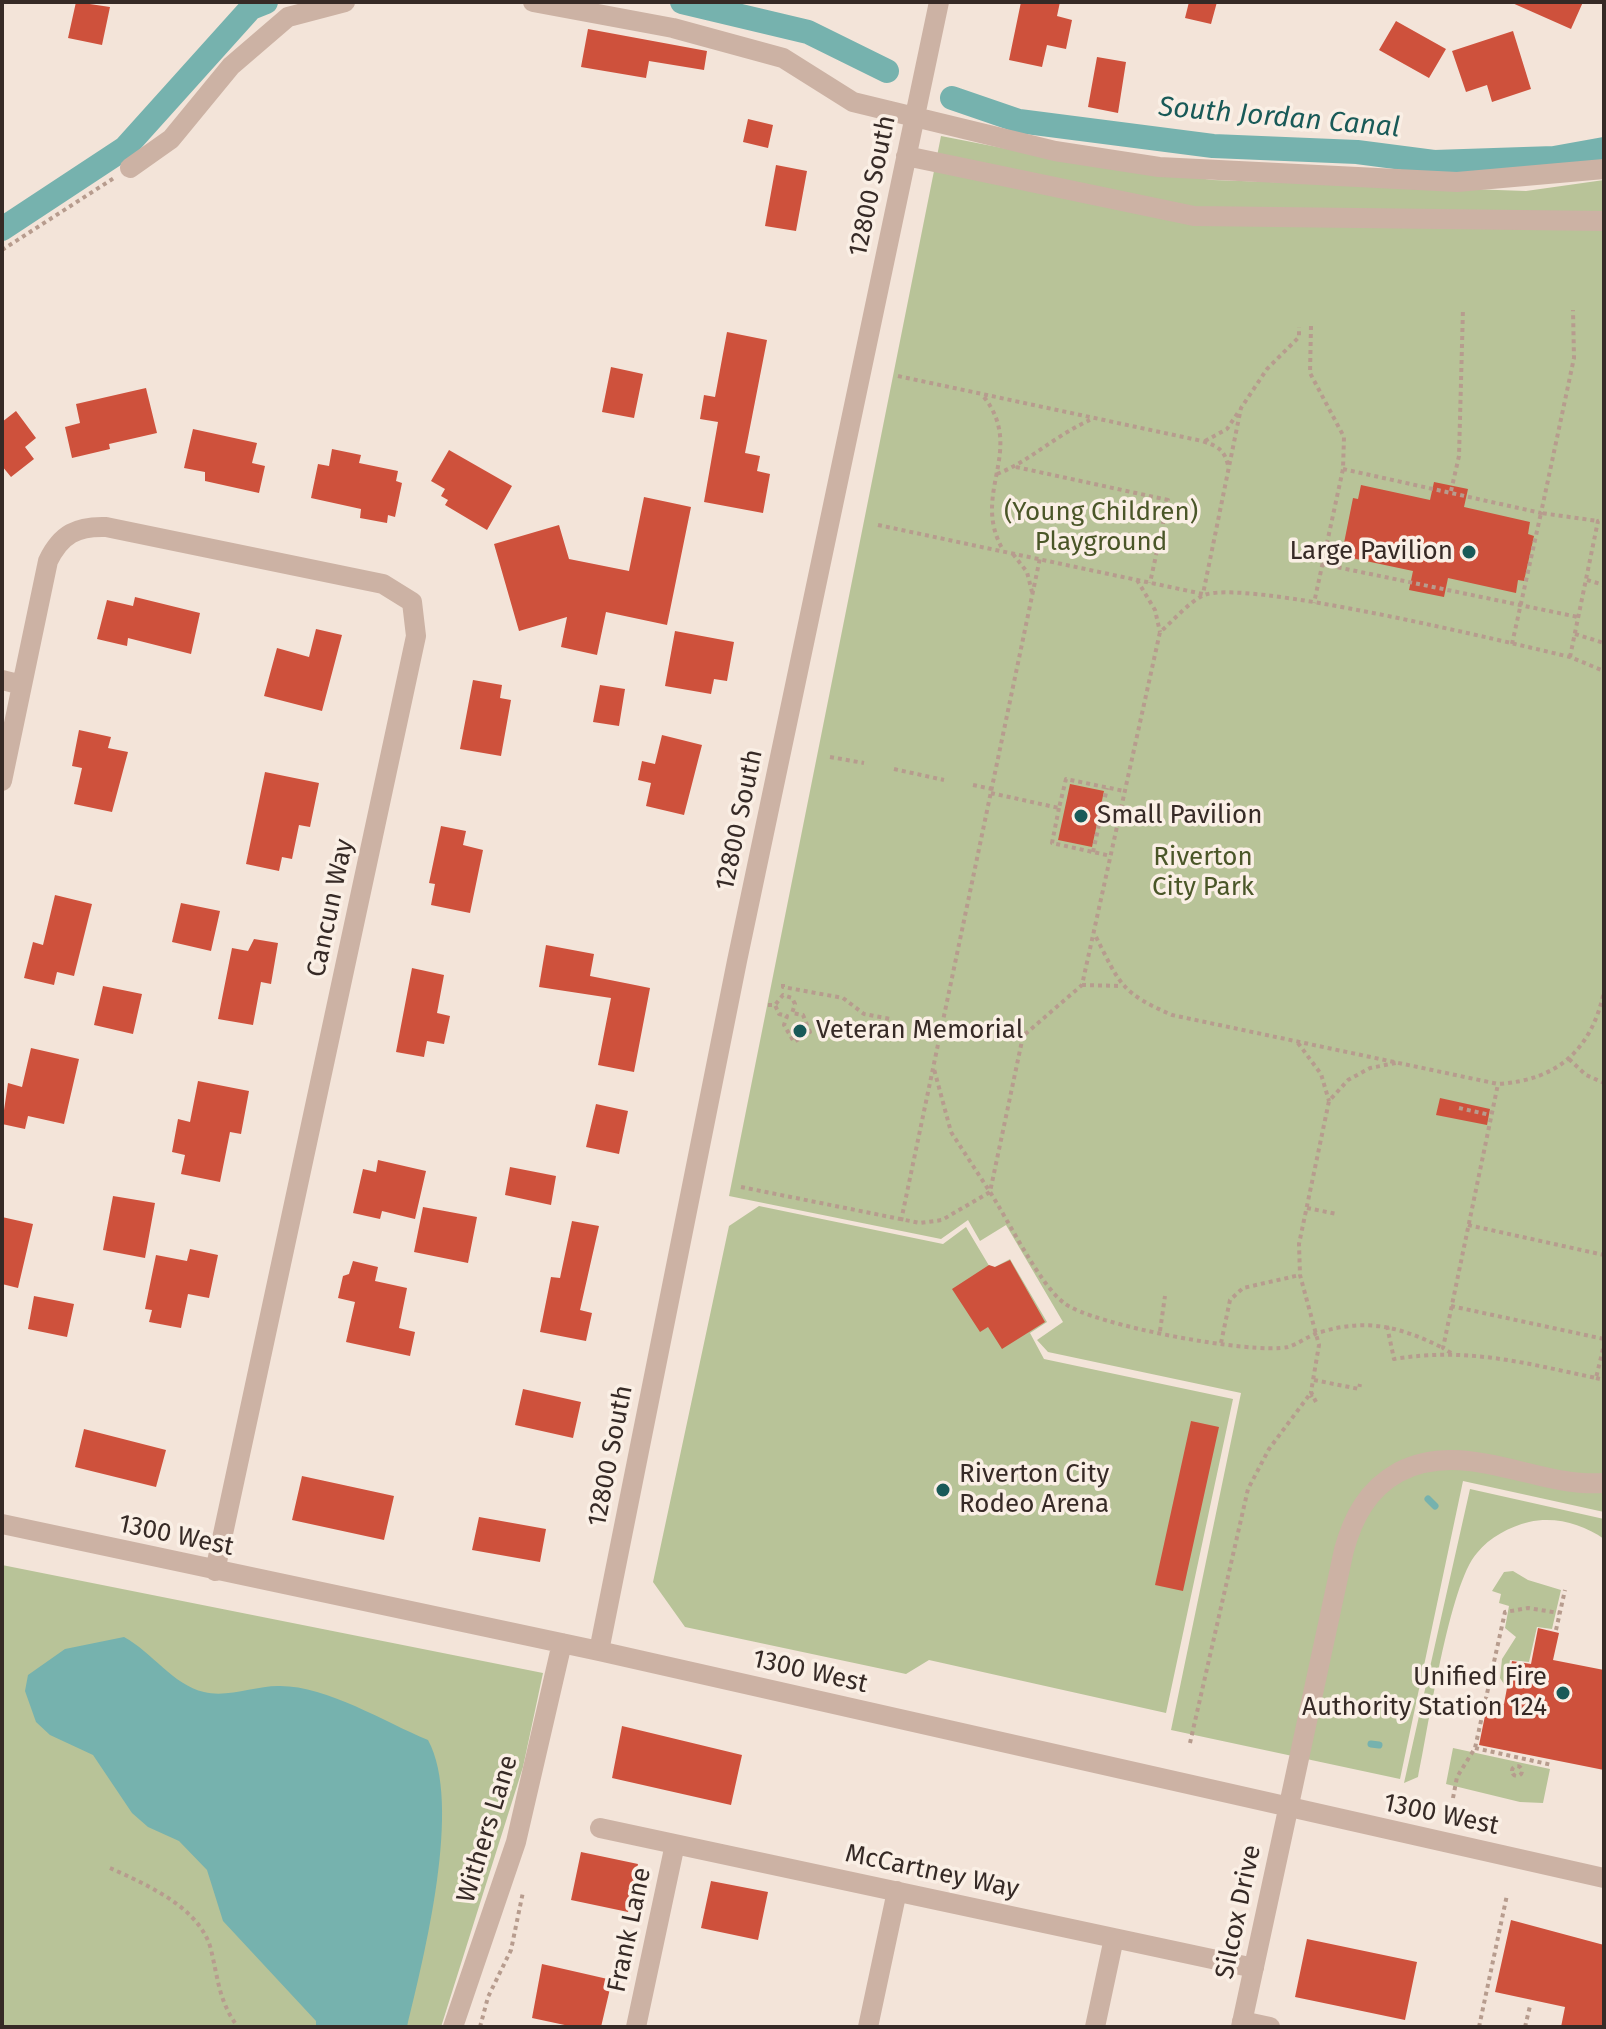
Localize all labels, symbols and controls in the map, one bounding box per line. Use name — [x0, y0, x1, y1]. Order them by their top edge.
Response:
water label: South Jordan Canal — [1157, 91, 1401, 145]
street label: 12800 South — [843, 113, 903, 259]
park label: (Young Children) Playground — [1004, 497, 1198, 558]
place label: Large Pavilion — [1289, 536, 1453, 568]
marker: Large Pavilion — [1460, 543, 1478, 561]
street label: 12800 South — [710, 747, 770, 893]
place label: Small Pavilion — [1097, 800, 1262, 832]
marker: Small Pavilion — [1072, 807, 1090, 825]
street label: Cancun Way — [301, 836, 361, 980]
park label: Riverton City Park — [1152, 842, 1254, 904]
place label: Veteran Memorial — [816, 1015, 1023, 1047]
marker: Veteran Memorial — [791, 1022, 809, 1040]
street label: 12800 South — [582, 1383, 640, 1529]
place label: Riverton City Rodeo Arena — [959, 1459, 1109, 1520]
marker: Riverton City Rodeo Arena — [934, 1481, 952, 1499]
street label: 1300 West — [116, 1509, 236, 1563]
street label: 1300 West — [749, 1644, 871, 1700]
place label: Unified Fire Authority Station 124 — [1302, 1662, 1547, 1724]
marker: Unified Fire Authority Station 124 — [1554, 1684, 1572, 1702]
street label: Withers Lane — [451, 1752, 525, 1906]
street label: 1300 West — [1381, 1788, 1501, 1842]
street label: McCartney Way — [842, 1838, 1022, 1906]
street label: Silcox Drive — [1210, 1842, 1268, 1982]
street label: Frank Lane — [602, 1865, 658, 1995]

